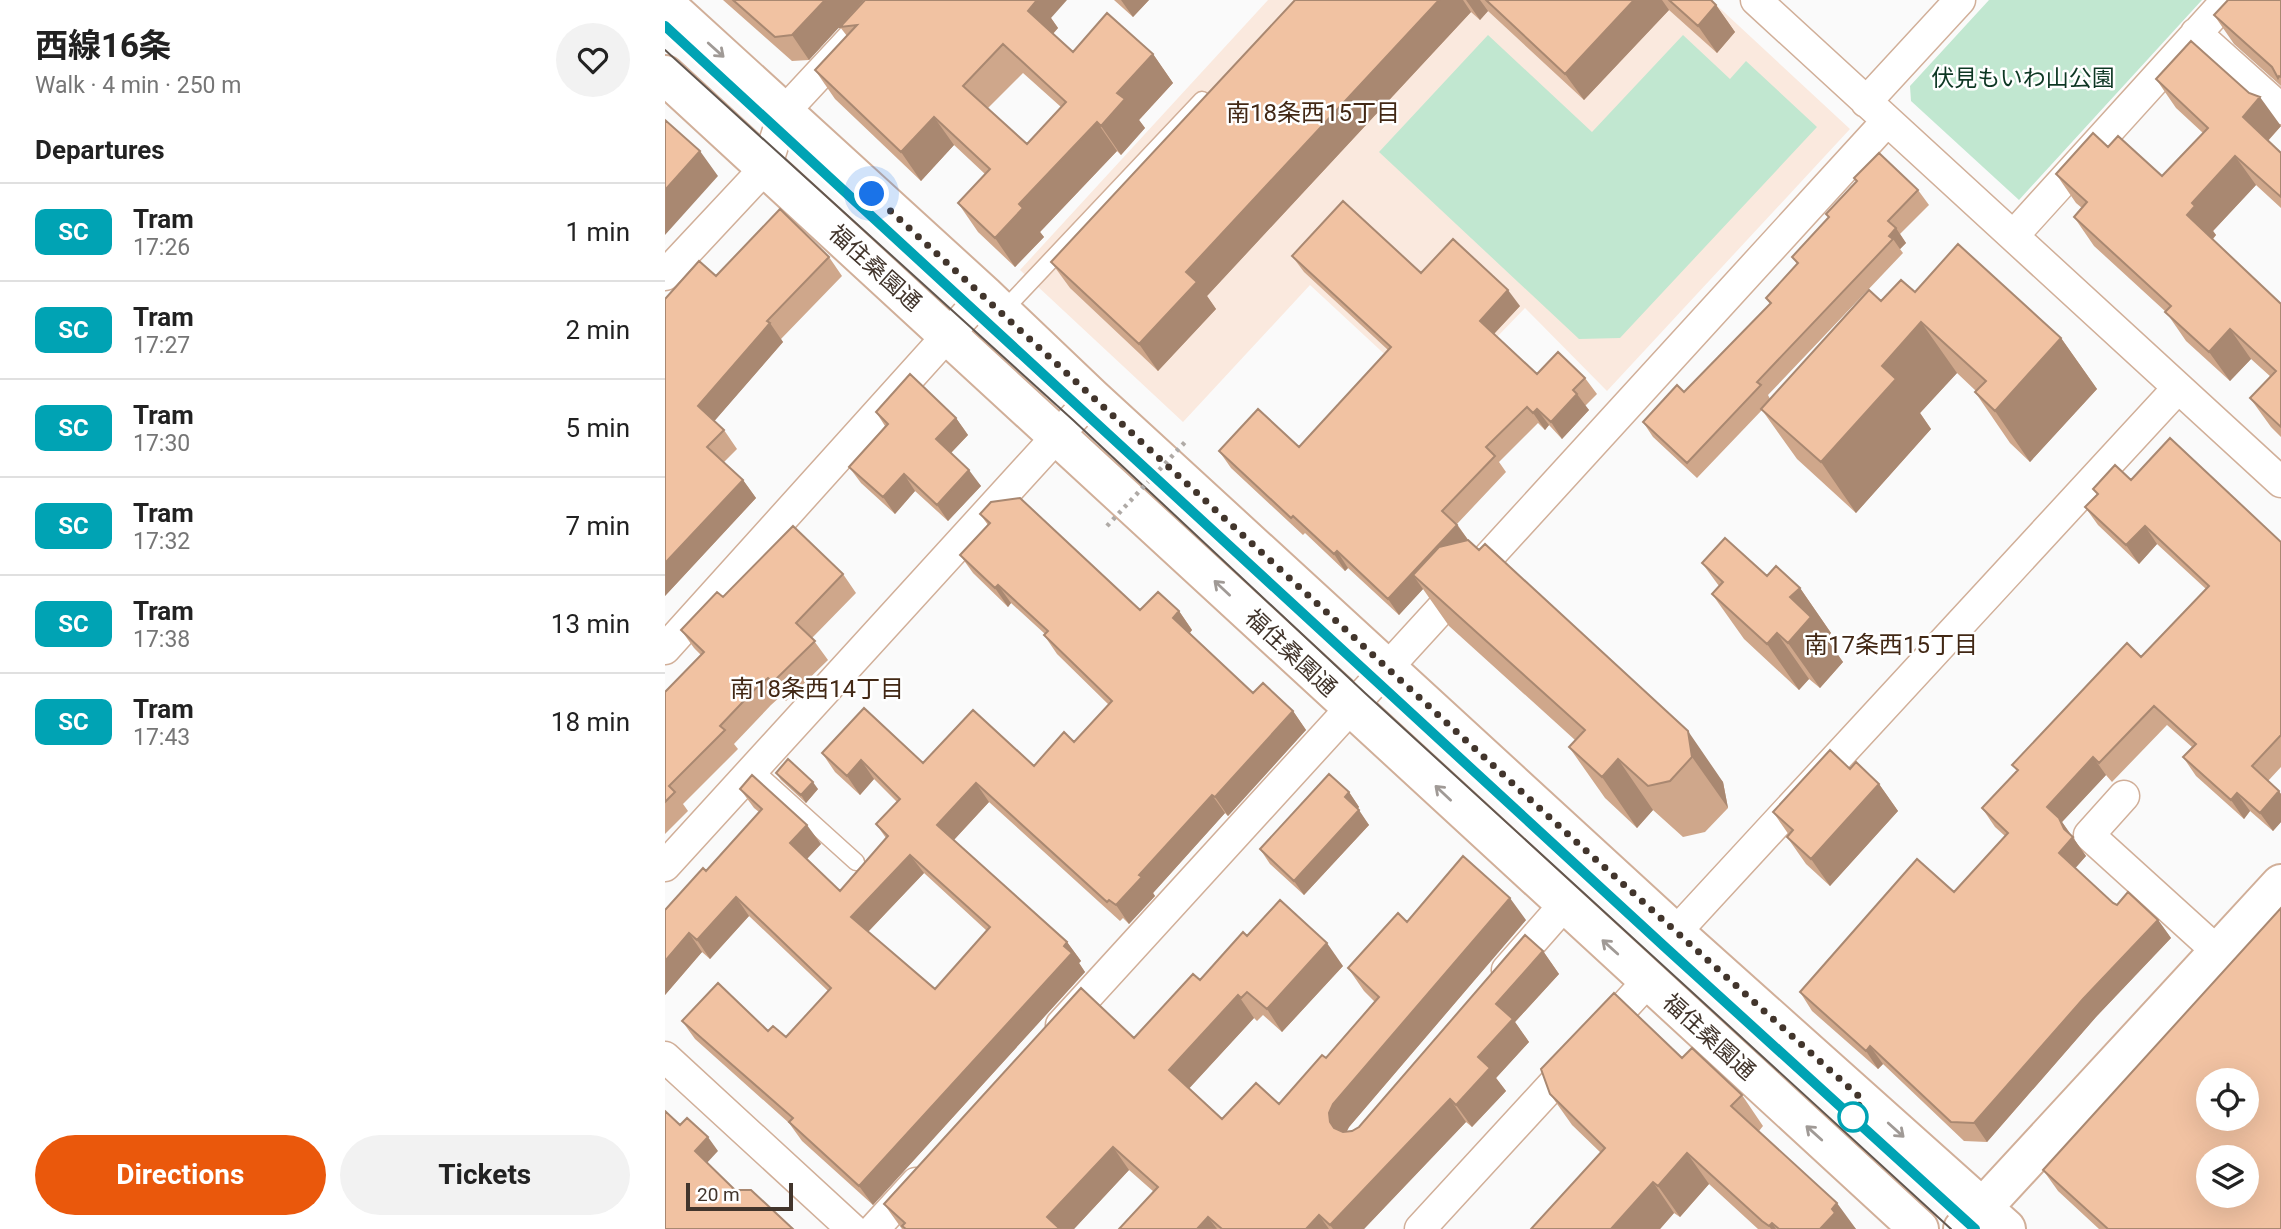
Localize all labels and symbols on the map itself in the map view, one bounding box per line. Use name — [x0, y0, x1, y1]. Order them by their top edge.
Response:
one-way arrow — [707, 41, 724, 58]
park label: 伏見もいわ山公園 — [1931, 65, 2115, 92]
district label: 南18条西15丁目 — [1226, 99, 1400, 127]
your location — [854, 176, 889, 211]
street label: 福住桑園通 — [823, 219, 927, 317]
one-way arrow — [1214, 580, 1231, 597]
street label: 福住桑園通 — [1240, 604, 1342, 702]
district label: 南17条西15丁目 — [1804, 631, 1978, 659]
district label: 南18条西14丁目 — [730, 675, 904, 703]
one-way arrow — [1435, 784, 1452, 801]
one-way arrow — [1601, 939, 1619, 955]
street label: 福住桑園通 — [1657, 988, 1761, 1086]
unlabelled marker — [1838, 1102, 1868, 1132]
one-way arrow — [1886, 1121, 1904, 1137]
one-way arrow — [1806, 1125, 1823, 1142]
scale bar — [686, 1180, 793, 1212]

